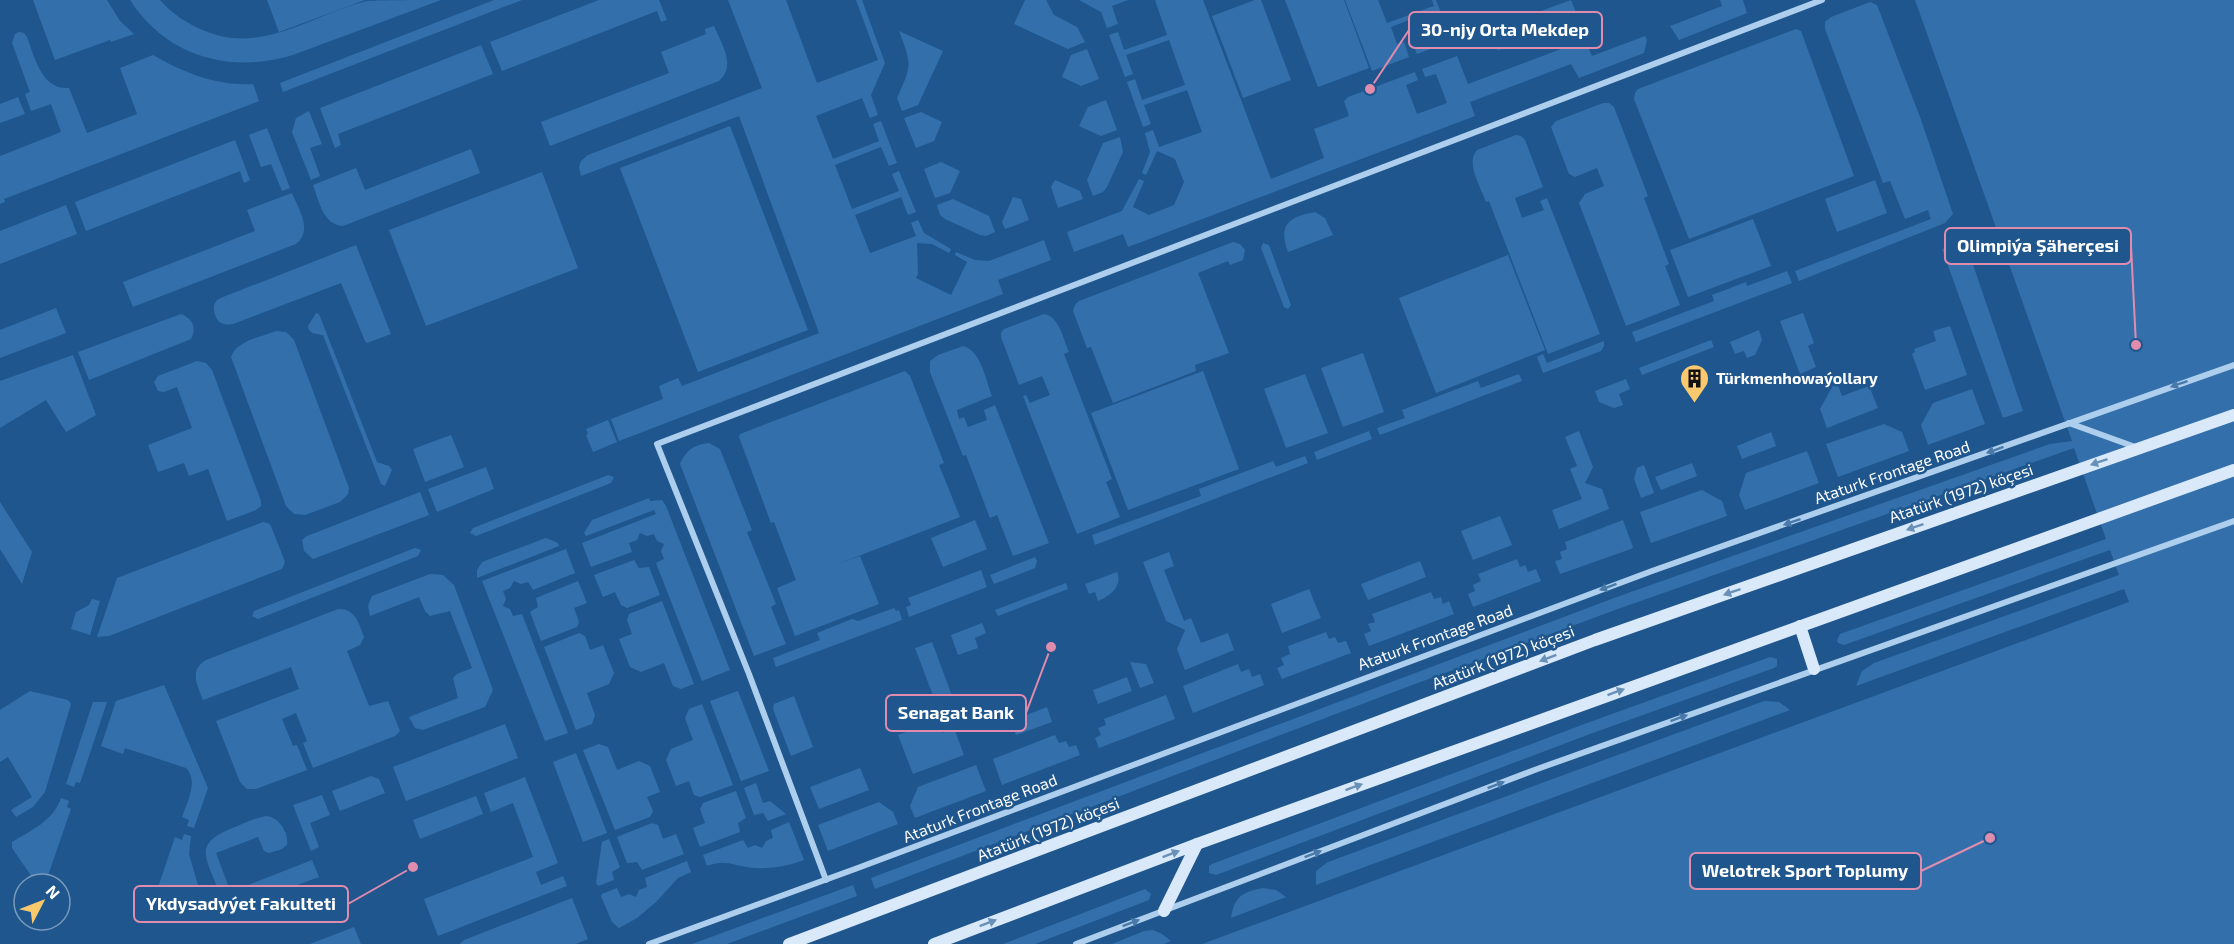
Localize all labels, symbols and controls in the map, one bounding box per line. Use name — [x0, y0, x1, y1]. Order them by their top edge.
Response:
callout: 30-njy Orta Mekdep — [1409, 12, 1602, 48]
text: 30-njy Orta Mekdep — [1421, 18, 1589, 40]
callout: Olimpiýa Şäherçesi — [1945, 228, 2131, 264]
text: Olimpiýa Şäherçesi — [1957, 234, 2119, 257]
building icon: Türkmenhowaýollary — [1679, 362, 1711, 404]
place label: Türkmenhowaýollary — [1716, 368, 1878, 388]
one-way arrow — [2170, 380, 2188, 390]
street label: Ataturk Frontage Road — [1811, 436, 1972, 507]
one-way arrow — [1986, 445, 2004, 455]
one-way arrow — [2090, 457, 2108, 467]
street label: Atatürk (1972) köçesi — [1886, 459, 2036, 527]
one-way arrow — [1782, 517, 1800, 527]
one-way arrow — [1906, 522, 1924, 532]
one-way arrow — [1599, 583, 1617, 592]
one-way arrow — [1722, 587, 1740, 597]
street label: Ataturk Frontage Road — [1355, 600, 1515, 673]
street label: Atatürk (1972) köçesi — [1429, 621, 1577, 693]
one-way arrow — [1539, 653, 1557, 663]
one-way arrow — [1607, 687, 1625, 697]
callout: Senagat Bank — [886, 695, 1026, 731]
text: Senagat Bank — [898, 701, 1014, 723]
one-way arrow — [1670, 713, 1688, 723]
street label: Ataturk Frontage Road — [900, 769, 1060, 846]
one-way arrow — [1487, 780, 1505, 789]
one-way arrow — [1345, 782, 1363, 792]
street label: Atatürk (1972) köçesi — [974, 793, 1122, 865]
one-way arrow — [1162, 849, 1180, 859]
one-way arrow — [1305, 849, 1323, 859]
callout: Welotrek Sport Toplumy — [1690, 853, 1921, 889]
text: Welotrek Sport Toplumy — [1702, 859, 1909, 881]
north arrow — [12, 872, 72, 932]
text: N — [43, 881, 64, 902]
callout: Ykdysadyýet Fakulteti — [134, 886, 348, 922]
text: Ykdysadyýet Fakulteti — [146, 892, 336, 914]
one-way arrow — [979, 918, 997, 927]
one-way arrow — [1122, 918, 1140, 928]

